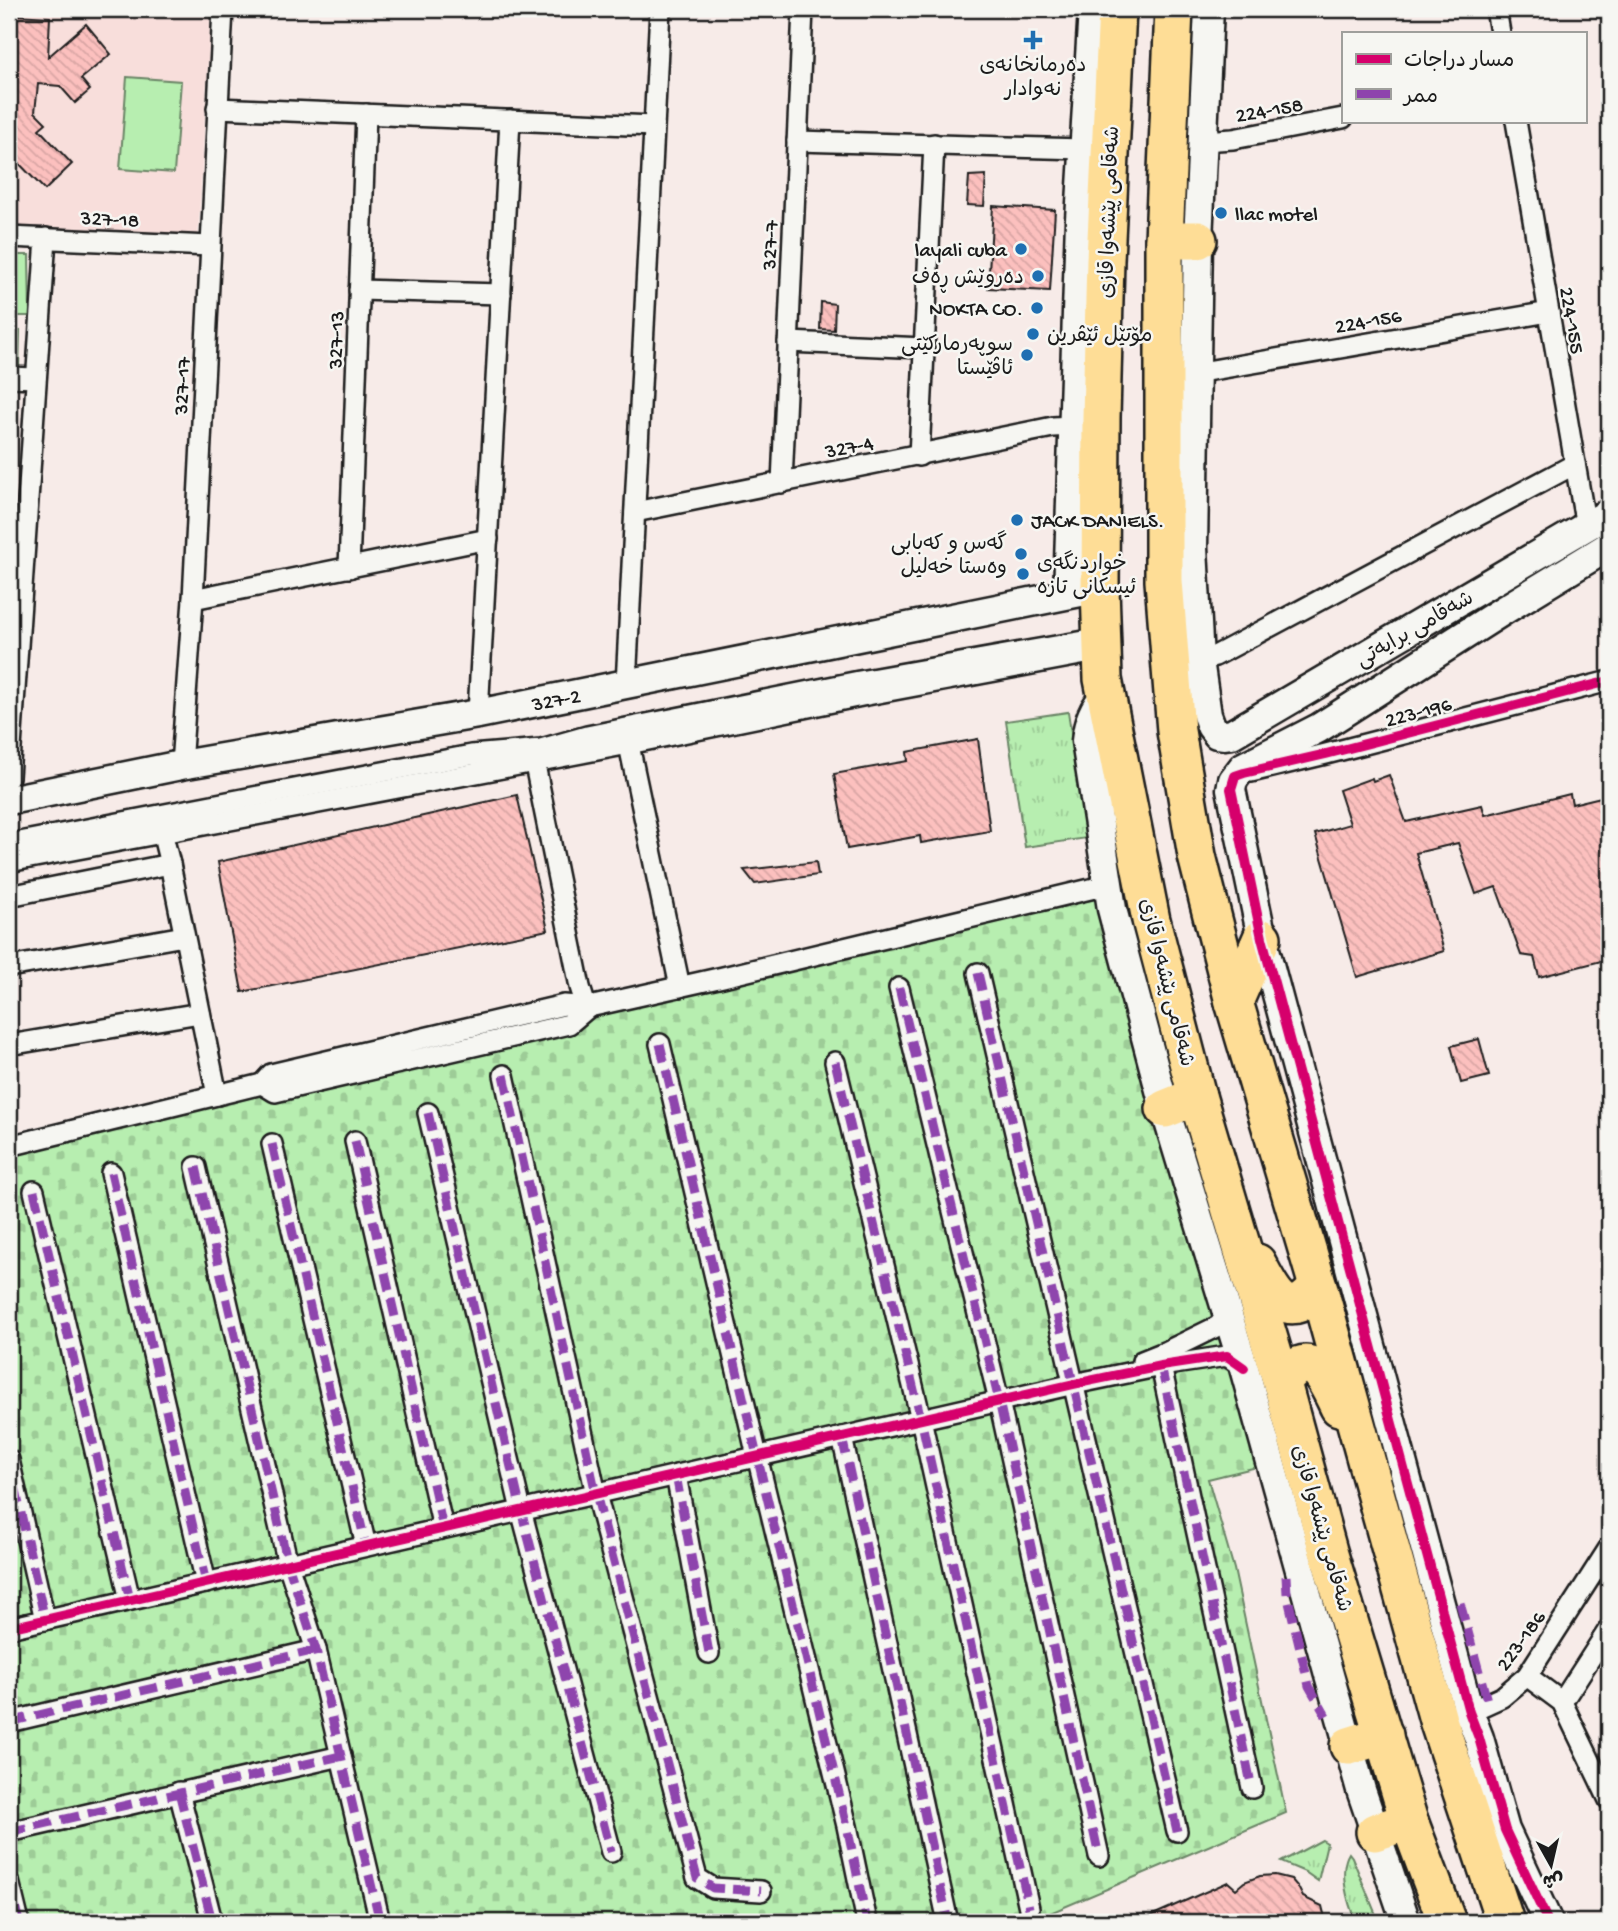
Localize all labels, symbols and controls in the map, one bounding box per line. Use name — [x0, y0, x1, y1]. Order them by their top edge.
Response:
marker: دەرمانخانەی نەوادار — [1025, 32, 1041, 48]
legend — [1342, 32, 1586, 122]
text: مسار دراجات — [1404, 50, 1514, 75]
place label: دەرمانخانەی نەوادار — [979, 55, 1087, 104]
text: ممر — [1402, 86, 1438, 111]
street label: 224-158 — [1234, 94, 1305, 131]
street label: شەقامی پێشەوا قازی — [1096, 125, 1127, 299]
place label: llac motel — [1235, 204, 1318, 229]
marker: llac motel — [1213, 205, 1229, 221]
street label: 327-18 — [79, 207, 140, 236]
street label: 327-7 — [759, 219, 786, 272]
place label: layali cuba — [915, 240, 1008, 265]
marker: layali cuba — [1013, 241, 1029, 257]
place label: دەروێش ڕەف — [912, 267, 1024, 293]
marker: دەروێش ڕەف — [1030, 268, 1046, 284]
street label: 224-155 — [1551, 285, 1588, 356]
place label: NOKTA CO. — [929, 299, 1023, 324]
marker: NOKTA CO. — [1029, 300, 1045, 316]
street label: 224-156 — [1333, 305, 1404, 342]
street label: 327-13 — [325, 311, 352, 371]
place label: مۆتێل ئێڤرین — [1047, 325, 1153, 350]
marker: مۆتێل ئێڤرین — [1025, 326, 1041, 342]
place label: سوپەرمارکێتی ئاڤێستا — [901, 334, 1013, 383]
marker: سوپەرمارکێتی ئاڤێستا — [1019, 347, 1035, 363]
street label: 327-17 — [170, 355, 199, 417]
street label: 327-4 — [822, 433, 876, 467]
place label: JACK DANIELS. — [1031, 511, 1164, 536]
marker: JACK DANIELS. — [1009, 512, 1025, 528]
place label: گەس و کەبابی وەستا خەلیل — [891, 530, 1007, 582]
marker: گەس و کەبابی وەستا خەلیل — [1013, 546, 1029, 562]
place label: خواردنگەی ئیسکانی تازە — [1037, 550, 1136, 602]
marker: خواردنگەی ئیسکانی تازە — [1015, 566, 1031, 582]
street label: شەقامی برایەتی — [1353, 587, 1479, 675]
street label: 327-2 — [529, 685, 583, 720]
street label: 223-196 — [1383, 693, 1455, 735]
street label: شەقامی پێشەوا قازی — [1132, 896, 1198, 1070]
street label: شەقامی پێشەوا قازی — [1284, 1443, 1355, 1615]
street label: 223-186 — [1493, 1607, 1553, 1677]
north arrow — [1516, 1829, 1586, 1899]
text: ش — [1541, 1866, 1565, 1891]

